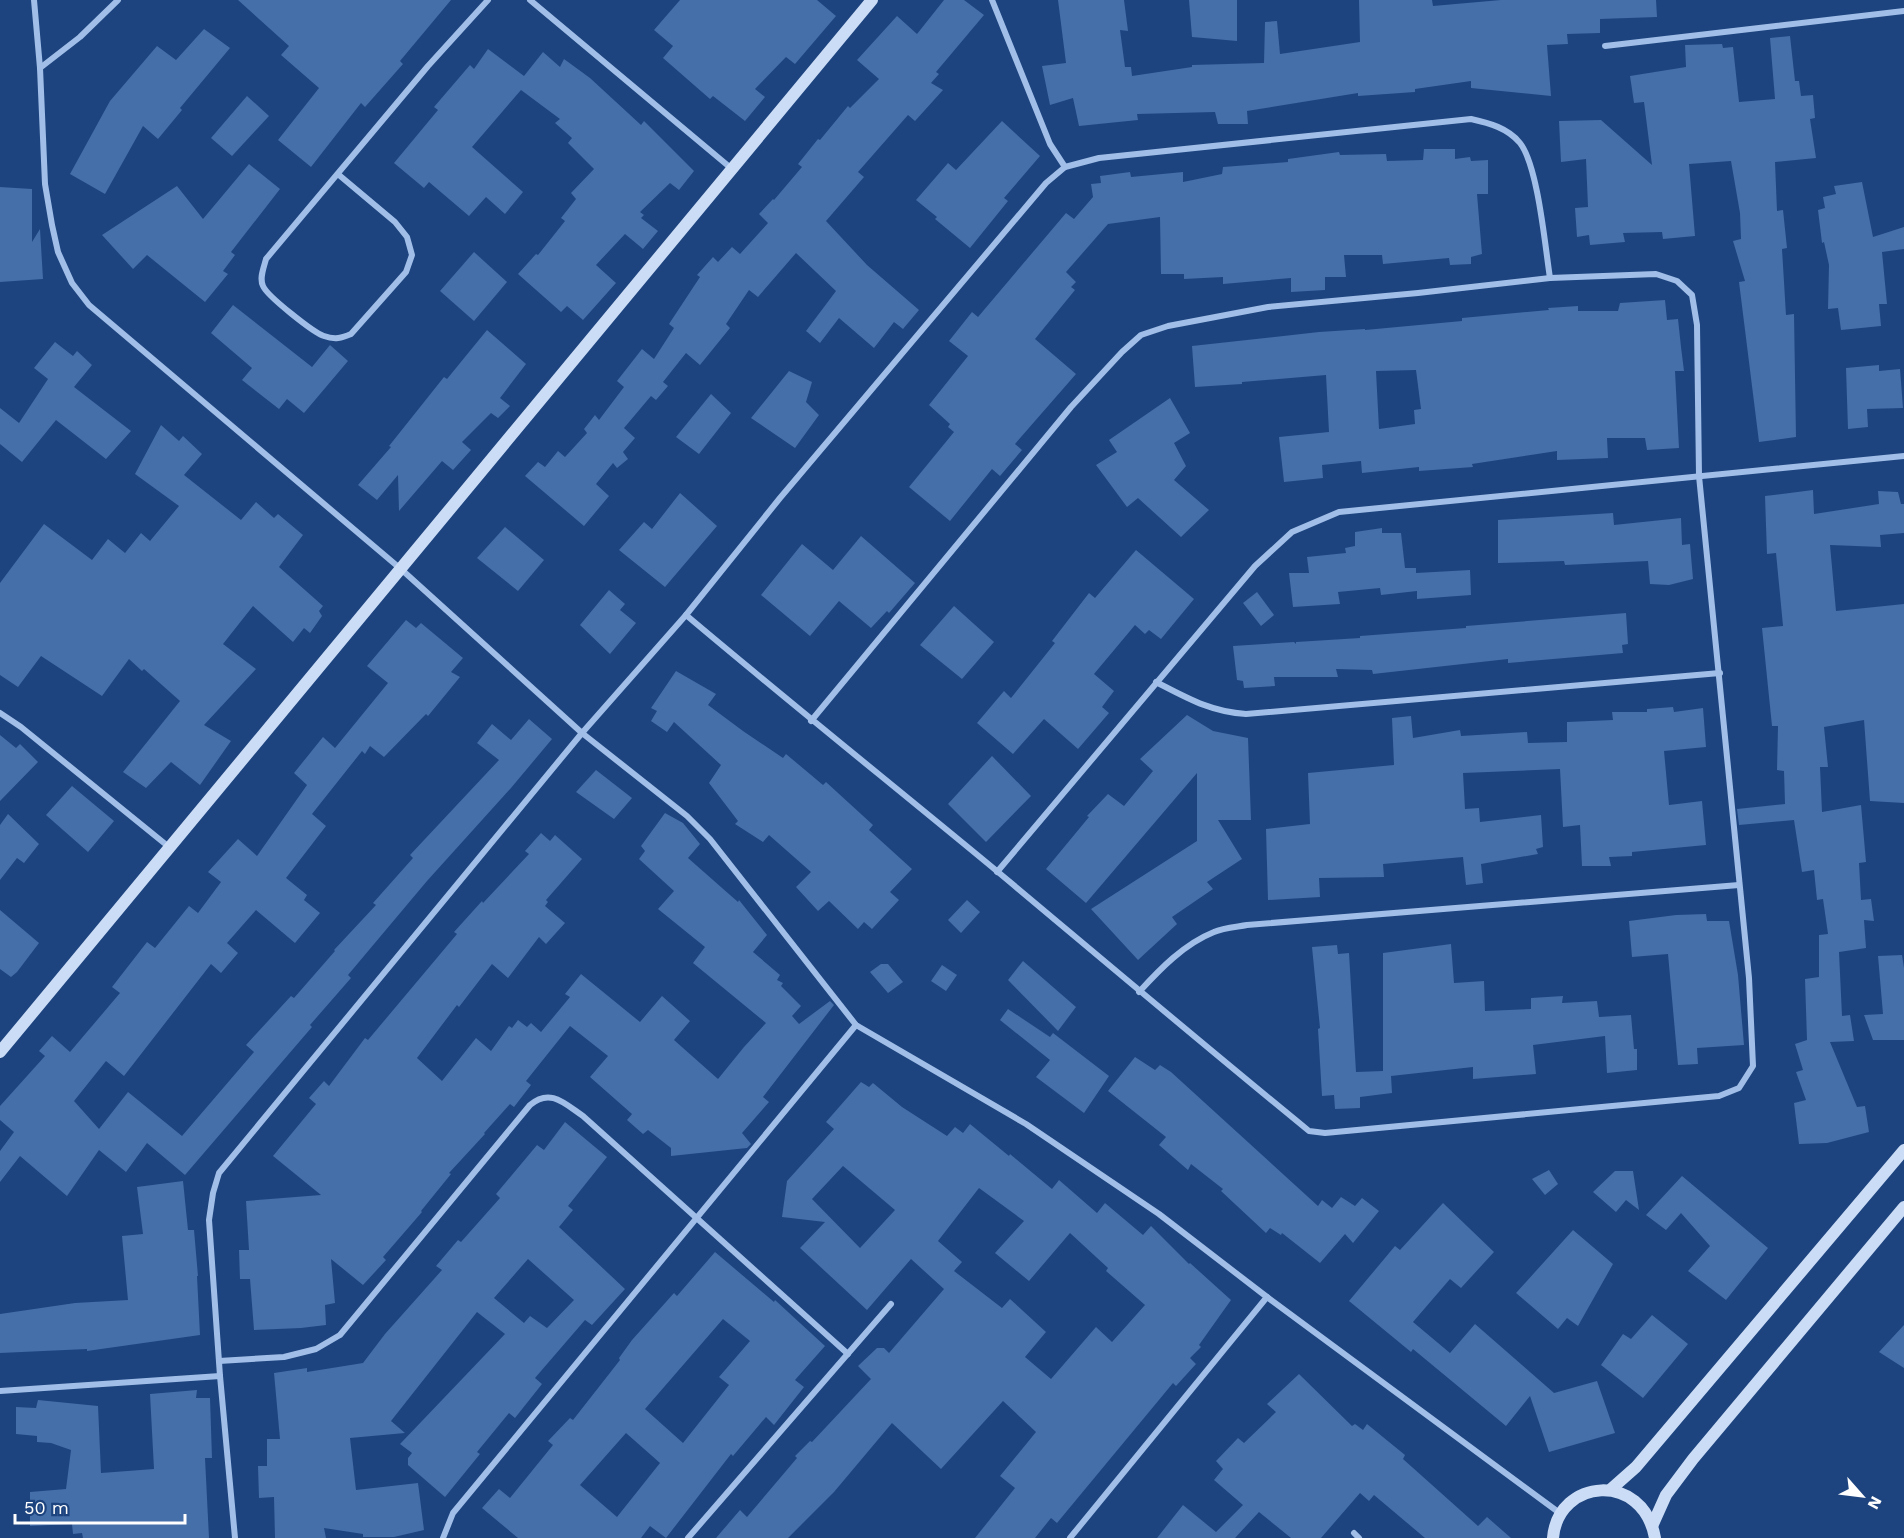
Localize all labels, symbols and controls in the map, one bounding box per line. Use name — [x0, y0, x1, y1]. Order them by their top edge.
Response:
north arrow — [1832, 1466, 1892, 1526]
scale bar — [15, 1487, 184, 1525]
text: N — [1864, 1493, 1886, 1513]
text: 50 m — [24, 1497, 69, 1518]

